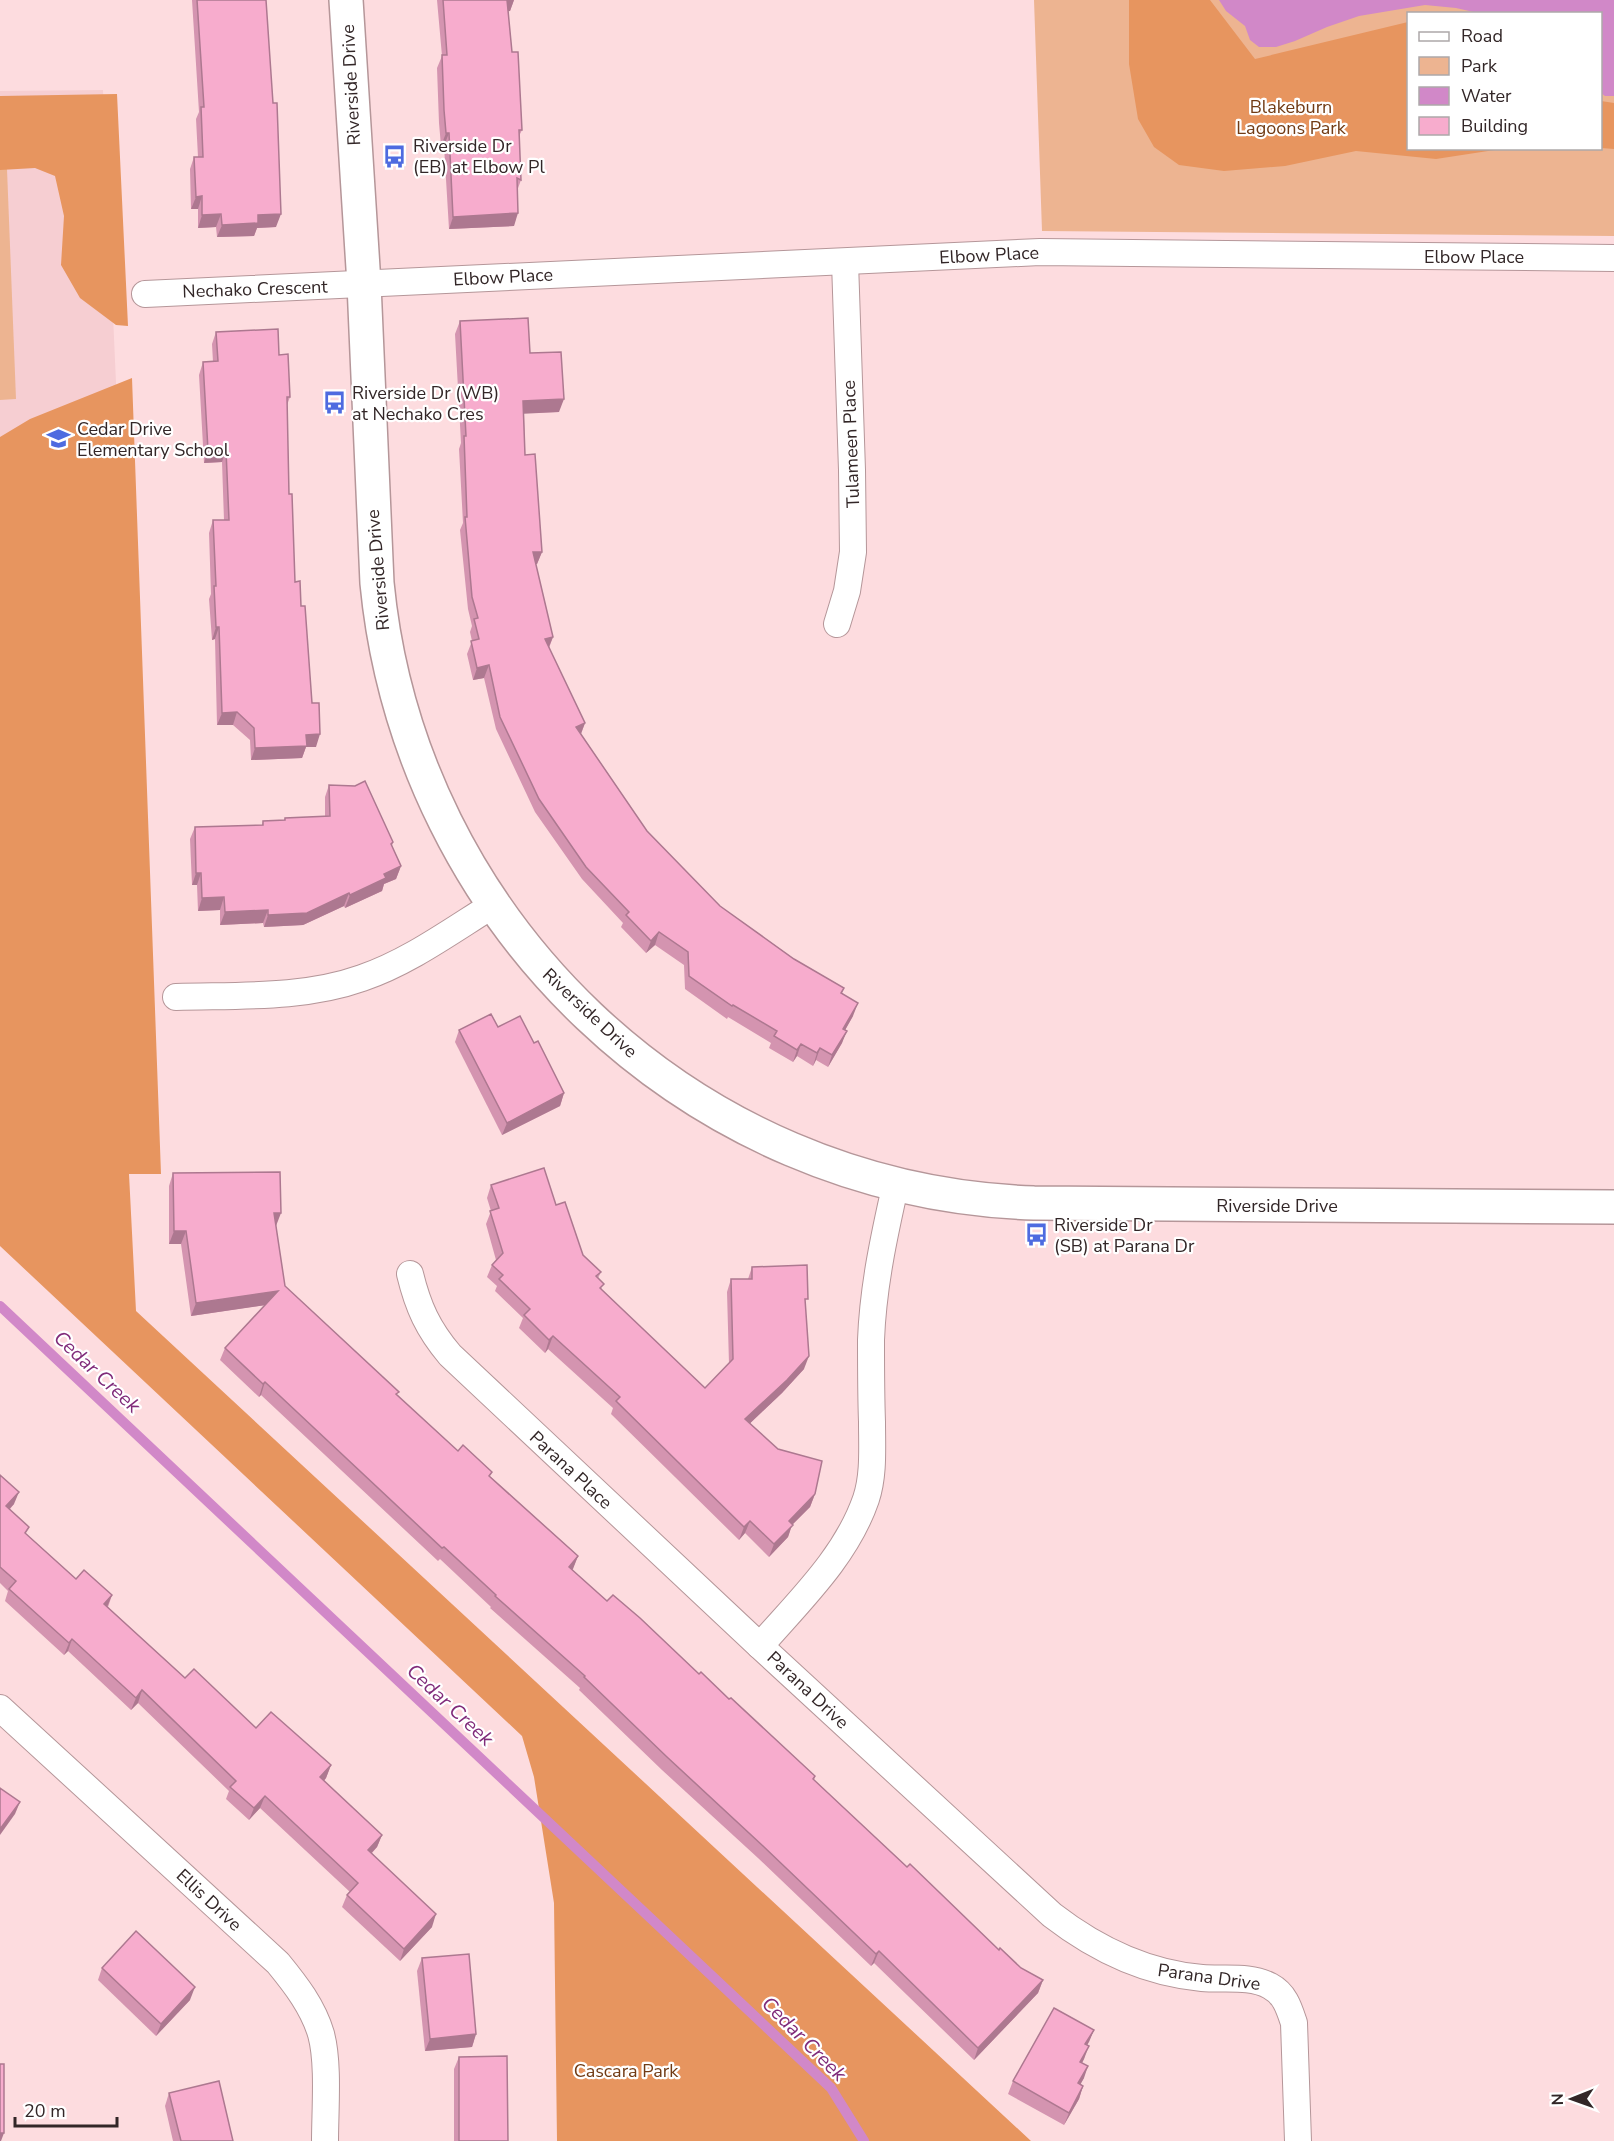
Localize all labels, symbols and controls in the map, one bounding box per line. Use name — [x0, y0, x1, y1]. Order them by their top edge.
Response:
legend — [1407, 12, 1602, 150]
street label: Riverside Drive — [336, 24, 366, 146]
text: Road — [1461, 24, 1503, 48]
text: Park — [1461, 54, 1498, 78]
text: Water — [1461, 84, 1512, 108]
park label: Blakeburn Lagoons Park — [1236, 95, 1347, 140]
text: Building — [1461, 114, 1528, 138]
place label: Riverside Dr (EB) at Elbow Pl — [413, 134, 546, 179]
bus stop icon: Riverside Dr (EB) at Elbow Pl — [382, 143, 408, 169]
street label: Elbow Place — [938, 240, 1040, 270]
street label: Elbow Place — [1424, 245, 1524, 269]
street label: Elbow Place — [452, 262, 554, 292]
street label: Nechako Crescent — [182, 274, 329, 304]
street label: Tulameen Place — [837, 380, 865, 508]
place label: Riverside Dr (WB) at Nechako Cres — [352, 381, 499, 426]
bus stop icon: Riverside Dr (WB) at Nechako Cres — [321, 390, 347, 416]
place label: Cedar Drive Elementary School — [77, 417, 230, 462]
school or university icon: Cedar Drive Elementary School — [46, 426, 72, 452]
street label: Riverside Drive — [361, 508, 395, 632]
street label: Riverside Drive — [537, 963, 643, 1063]
street label: Riverside Drive — [1216, 1194, 1338, 1218]
place label: Riverside Dr (SB) at Parana Dr — [1054, 1213, 1195, 1258]
bus stop icon: Riverside Dr (SB) at Parana Dr — [1023, 1222, 1049, 1248]
water label: Cedar Creek — [48, 1325, 147, 1420]
street label: Parana Place — [524, 1425, 618, 1515]
street label: Parana Drive — [762, 1646, 854, 1734]
water label: Cedar Creek — [401, 1658, 500, 1753]
street label: Ellis Drive — [171, 1863, 247, 1937]
street label: Parana Drive — [1156, 1958, 1262, 1996]
water label: Cedar Creek — [756, 1991, 853, 2088]
park label: Cascara Park — [574, 2059, 679, 2083]
north arrow — [1542, 2069, 1602, 2129]
scale bar — [15, 2090, 117, 2128]
text: N — [1547, 2093, 1569, 2105]
text: 20 m — [24, 2099, 66, 2123]

